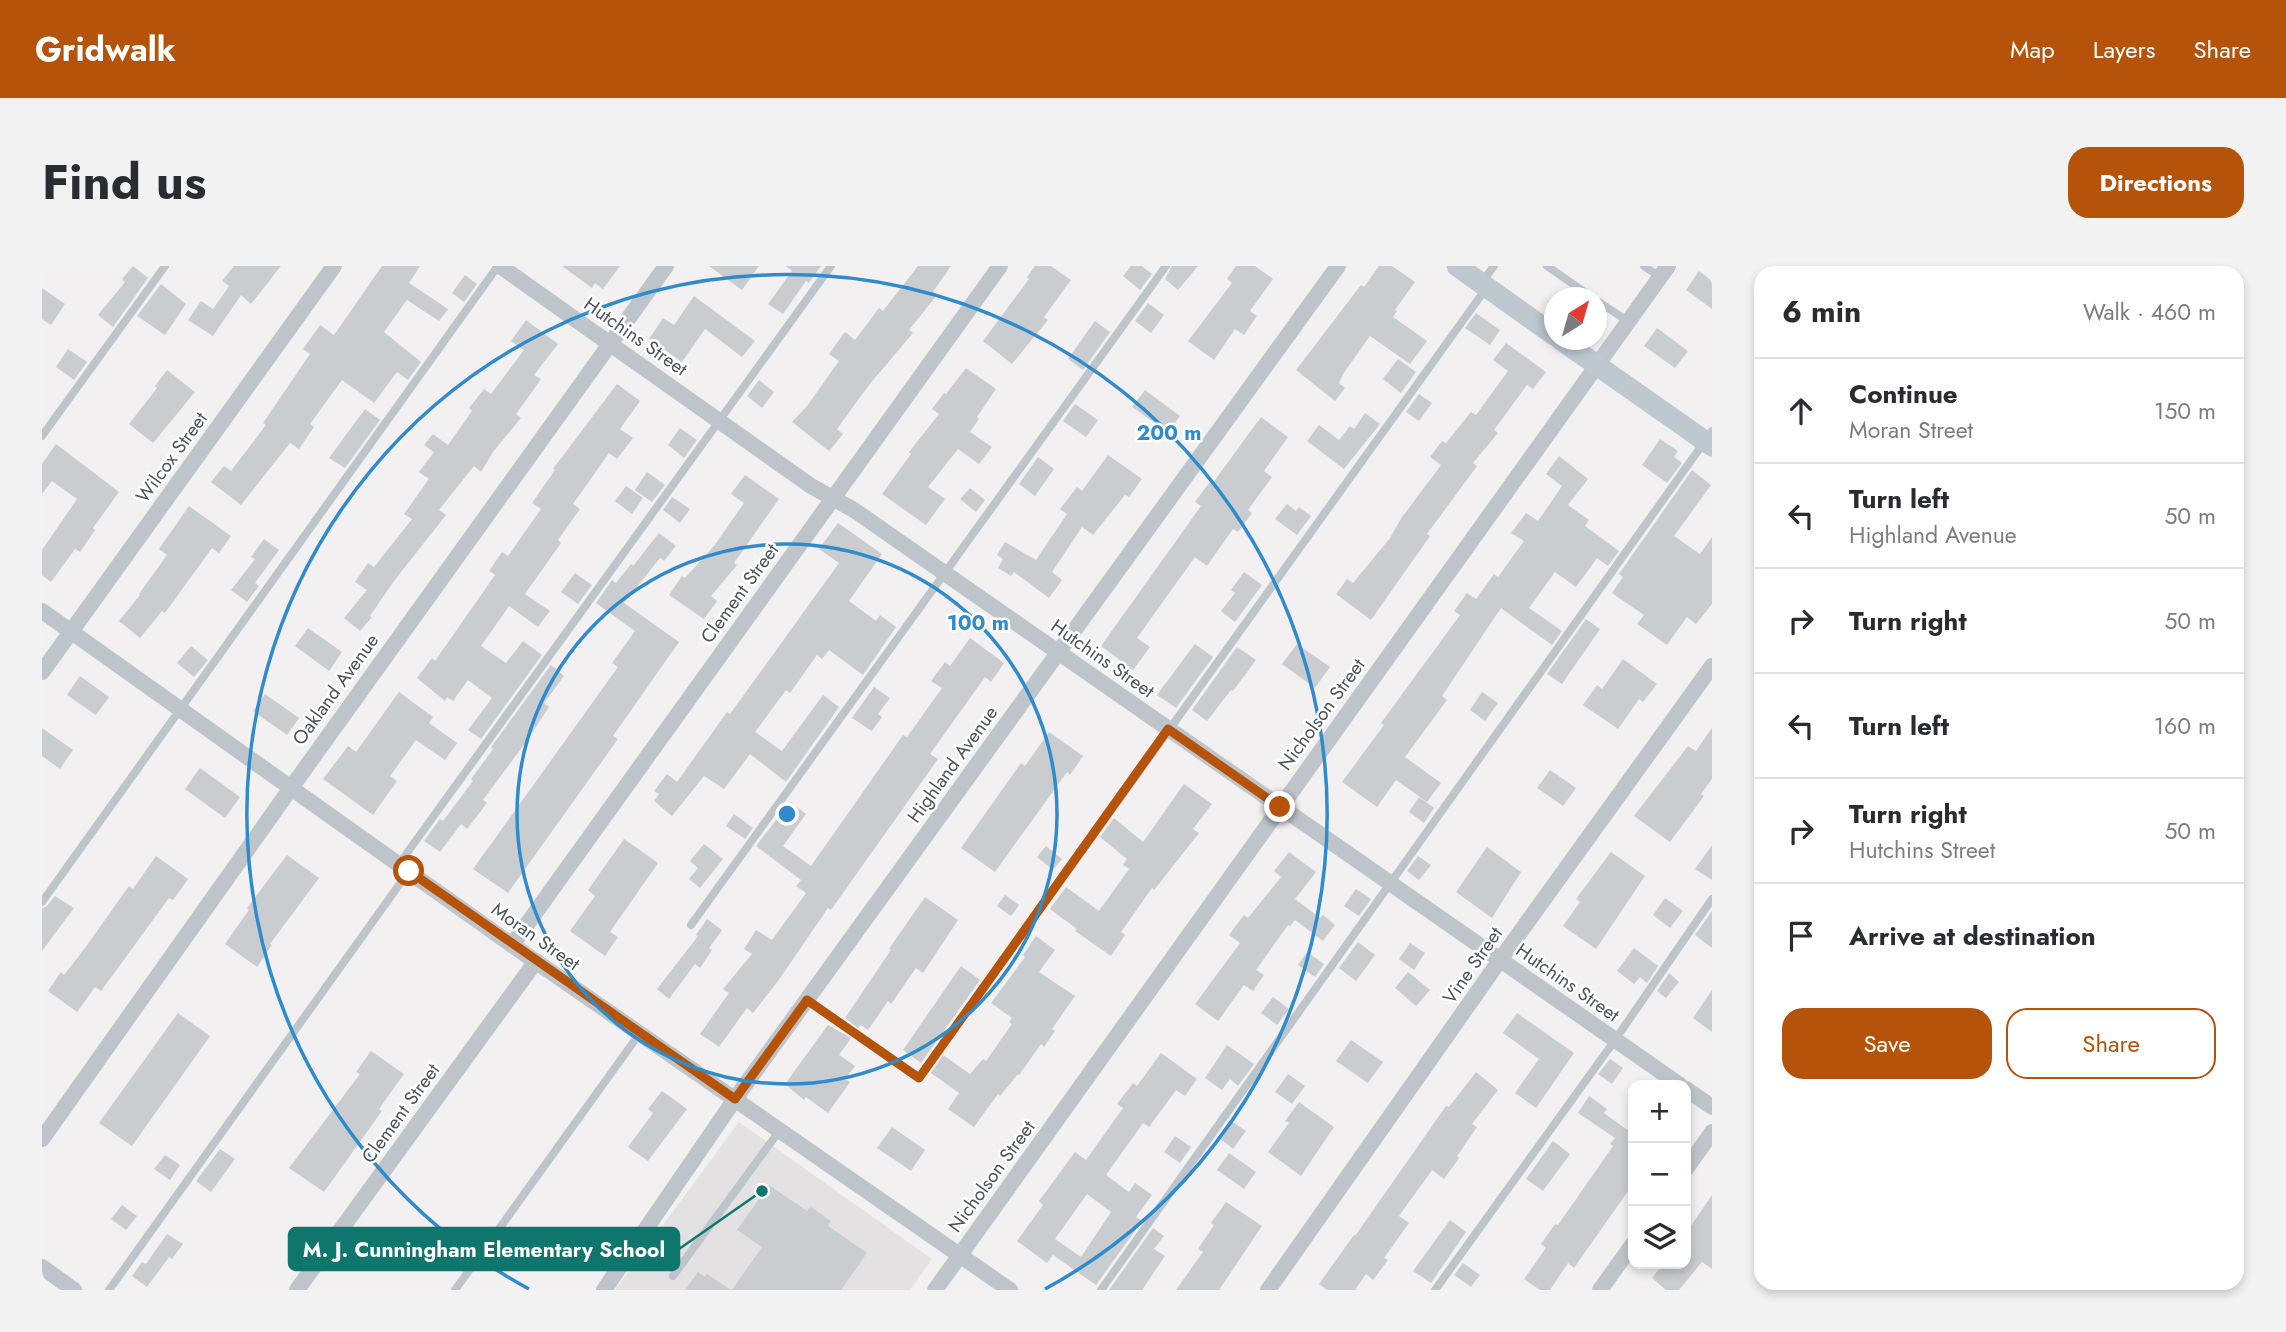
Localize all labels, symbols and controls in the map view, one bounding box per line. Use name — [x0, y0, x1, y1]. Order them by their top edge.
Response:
text: Gridwalk — [35, 26, 176, 73]
text: Map — [2010, 32, 2055, 67]
text: Layers — [2093, 32, 2155, 67]
text: Share — [2193, 32, 2251, 67]
text: Find us — [42, 147, 206, 217]
button: Directions — [2068, 147, 2244, 218]
north arrow — [1544, 287, 1607, 350]
text: 6 min — [1782, 290, 1861, 333]
street label: Hutchins Street — [578, 291, 693, 382]
text: Walk · 460 m — [2083, 295, 2216, 329]
text: Continue — [1849, 375, 1958, 413]
icon: ahead — [1782, 392, 1820, 430]
text: 150 m — [2154, 394, 2216, 428]
street label: Wilcox Street — [129, 406, 214, 508]
text: Moran Street — [1849, 413, 1973, 447]
text: 200 m — [1136, 418, 1202, 448]
text: Turn left — [1849, 480, 1949, 518]
icon: left — [1782, 497, 1820, 535]
text: 50 m — [2164, 499, 2216, 533]
text: Highland Avenue — [1849, 518, 2017, 552]
street label: Clement Street — [694, 538, 785, 649]
icon: right — [1782, 602, 1820, 640]
text: Turn right — [1849, 602, 1967, 640]
text: 50 m — [2164, 604, 2216, 638]
text: 100 m — [947, 608, 1009, 638]
street label: Hutchins Street — [1045, 613, 1160, 704]
street label: Oakland Avenue — [286, 628, 385, 751]
street label: Nicholson Street — [1272, 652, 1372, 776]
street label: Highland Avenue — [901, 700, 1004, 828]
icon: left — [1782, 707, 1820, 745]
text: Turn left — [1849, 707, 1949, 745]
text: 160 m — [2154, 709, 2216, 743]
route end — [1264, 791, 1295, 822]
text: Turn right — [1849, 795, 1967, 833]
centre of rings — [775, 802, 799, 826]
icon: right — [1782, 812, 1820, 850]
text: 50 m — [2164, 814, 2216, 848]
text: Hutchins Street — [1849, 833, 1995, 867]
route start — [393, 855, 424, 886]
street label: Moran Street — [486, 896, 586, 977]
icon: arrive — [1782, 917, 1820, 955]
text: Arrive at destination — [1849, 917, 2096, 955]
street label: Vine Street — [1436, 921, 1509, 1009]
street label: Hutchins Street — [1510, 937, 1625, 1028]
button: Save — [1782, 1008, 1992, 1079]
button: Share — [2006, 1008, 2216, 1079]
street label: Clement Street — [355, 1058, 446, 1169]
map controls — [1628, 1080, 1691, 1269]
button: + — [1628, 1080, 1691, 1143]
street label: Nicholson Street — [942, 1114, 1042, 1238]
button: − — [1628, 1143, 1691, 1206]
button: layers — [1628, 1206, 1691, 1269]
callout: M. J. Cunningham Elementary School — [289, 1228, 679, 1270]
text: M. J. Cunningham Elementary School — [303, 1235, 665, 1265]

